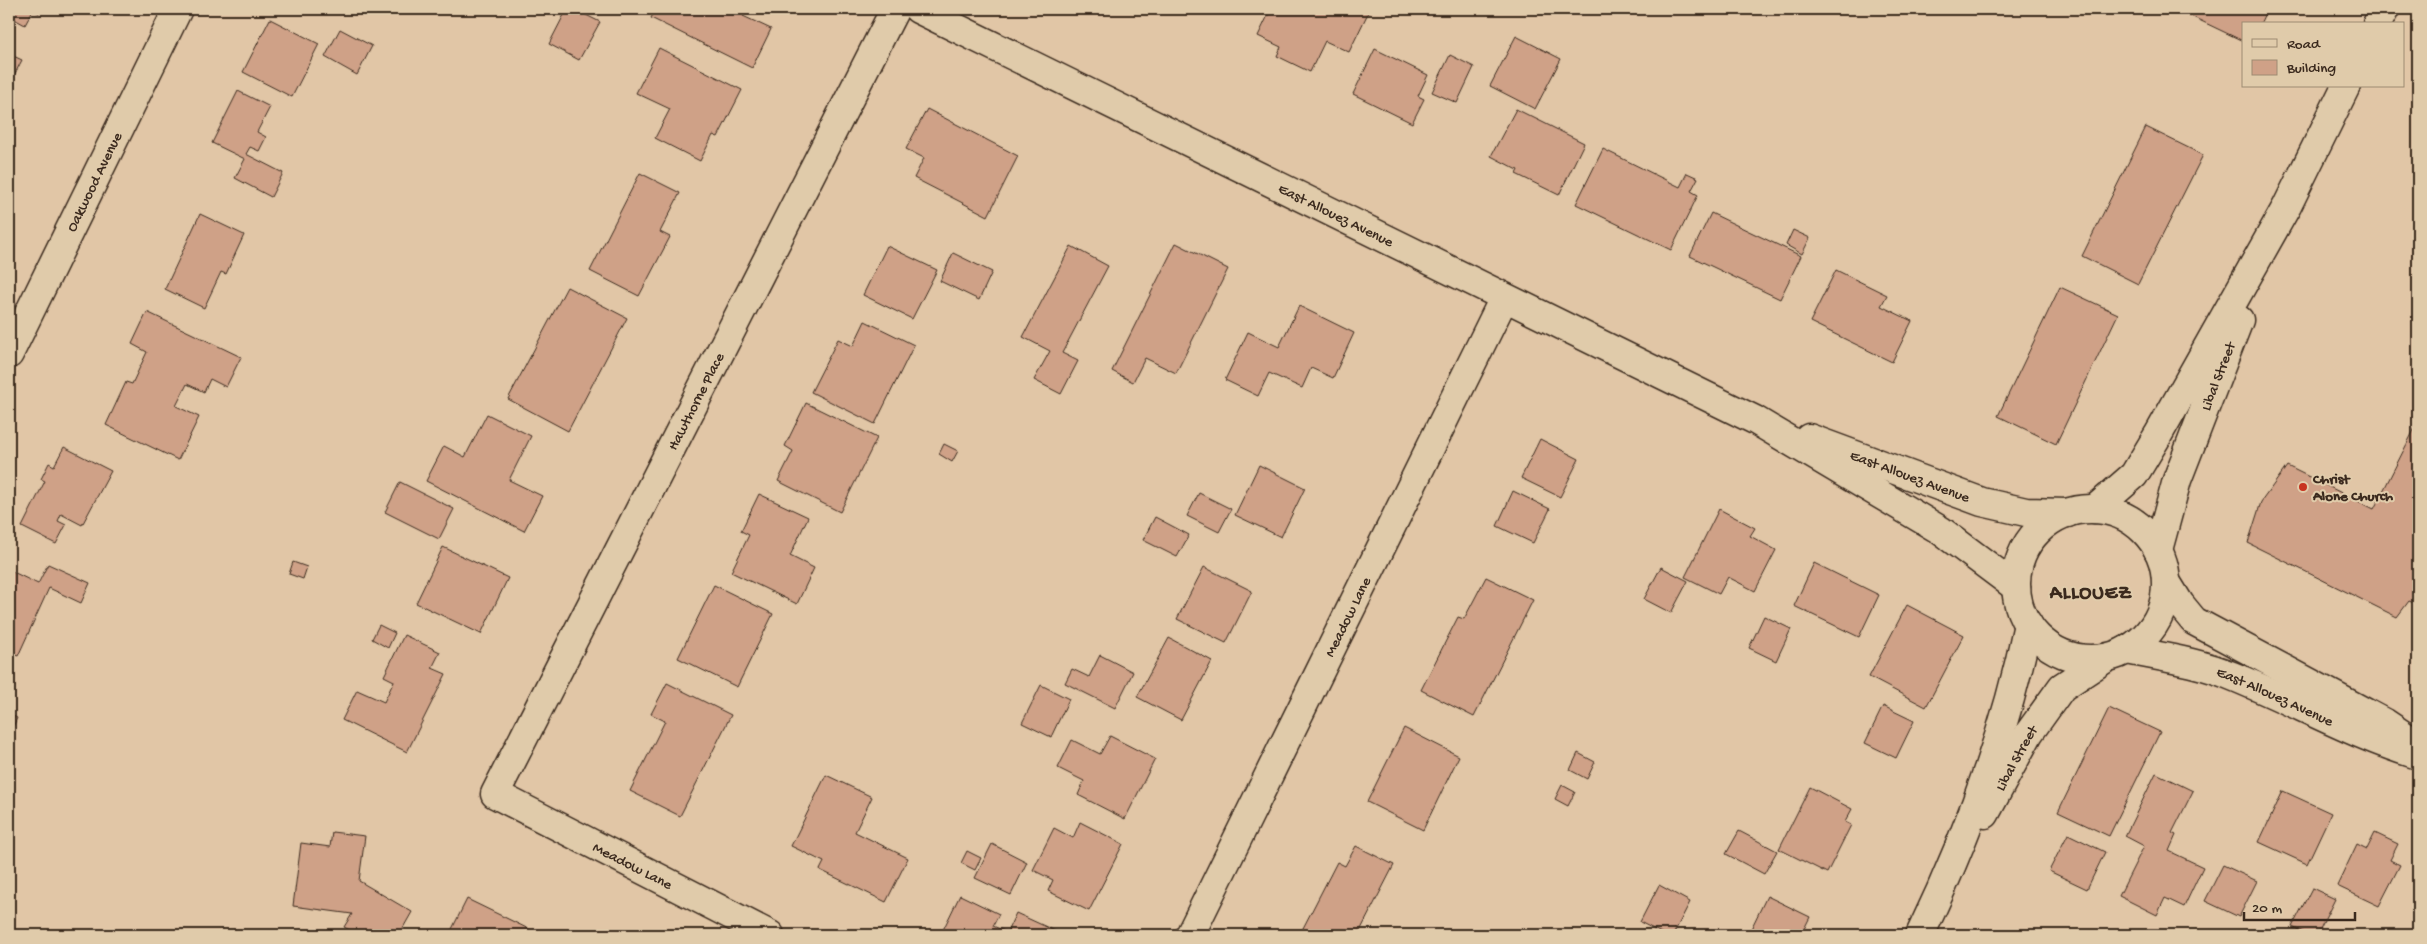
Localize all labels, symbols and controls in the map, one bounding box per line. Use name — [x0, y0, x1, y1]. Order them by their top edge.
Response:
legend — [2242, 22, 2404, 88]
text: Road — [2287, 36, 2321, 54]
text: Building — [2286, 60, 2336, 78]
street label: Oakwood Avenue — [63, 129, 127, 235]
street label: East Allouez Avenue — [1275, 180, 1396, 252]
street label: Libal Street — [2198, 338, 2241, 414]
street label: Hawthorne Place — [665, 350, 729, 454]
street label: East Allouez Avenue — [1847, 447, 1972, 508]
place label: Christ Alone Church — [2312, 471, 2393, 506]
marker: Christ Alone Church — [2297, 481, 2309, 493]
street label: Meadow Lane — [1321, 574, 1376, 660]
district label: ALLOUEZ — [2049, 583, 2132, 606]
street label: East Allouez Avenue — [2214, 664, 2336, 732]
street label: Libal Street — [1992, 721, 2044, 795]
street label: Meadow Lane — [589, 839, 675, 895]
scale bar — [2244, 889, 2356, 921]
text: 20 m — [2252, 900, 2282, 918]

